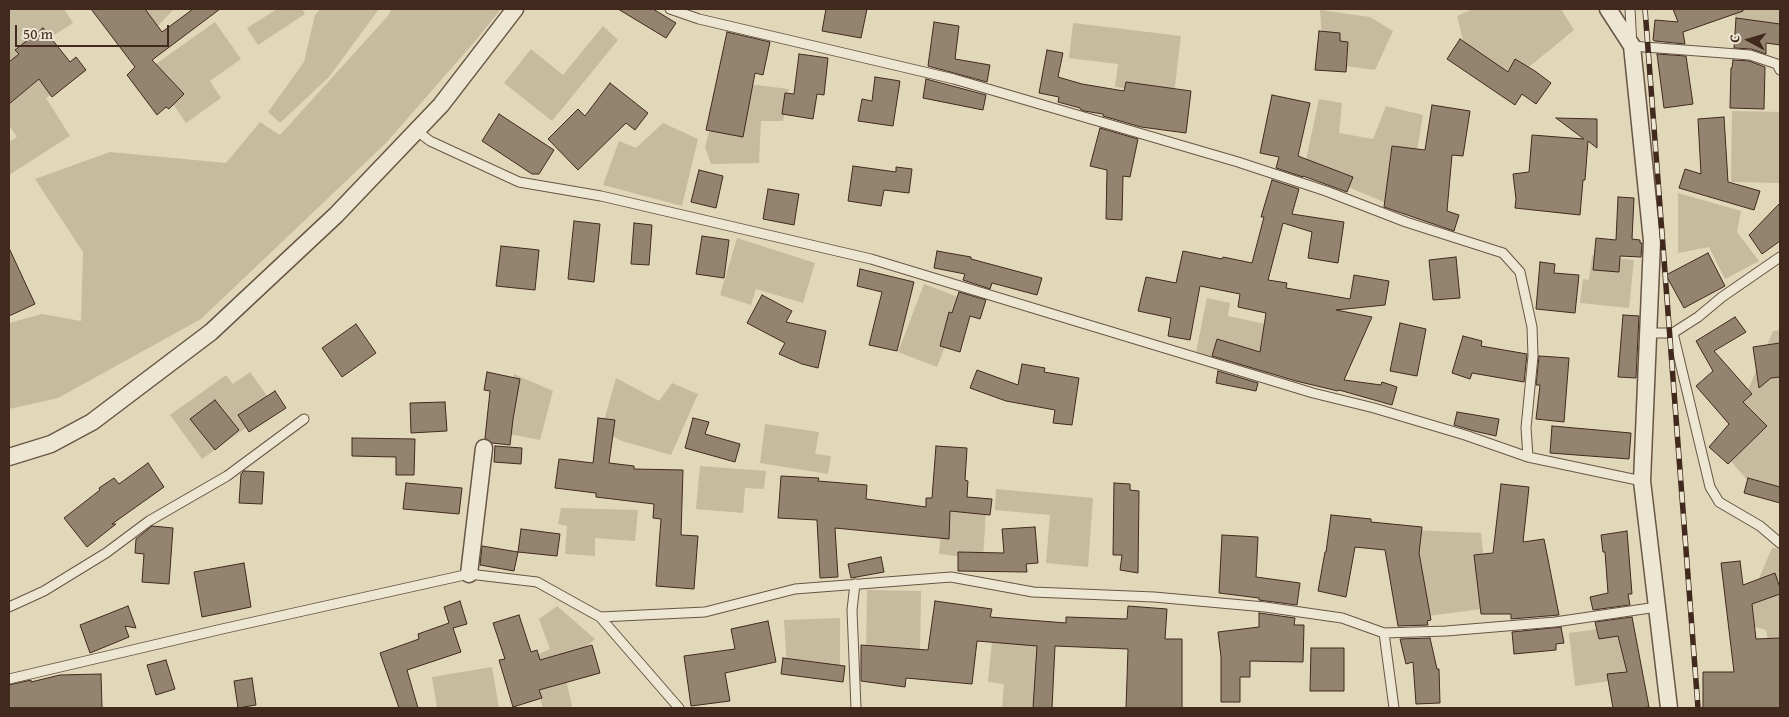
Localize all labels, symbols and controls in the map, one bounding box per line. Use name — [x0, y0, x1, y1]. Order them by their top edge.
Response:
scale bar — [18, 15, 171, 47]
north arrow — [1724, 15, 1774, 65]
text: 50 m — [23, 23, 53, 44]
text: С — [1724, 33, 1744, 43]

